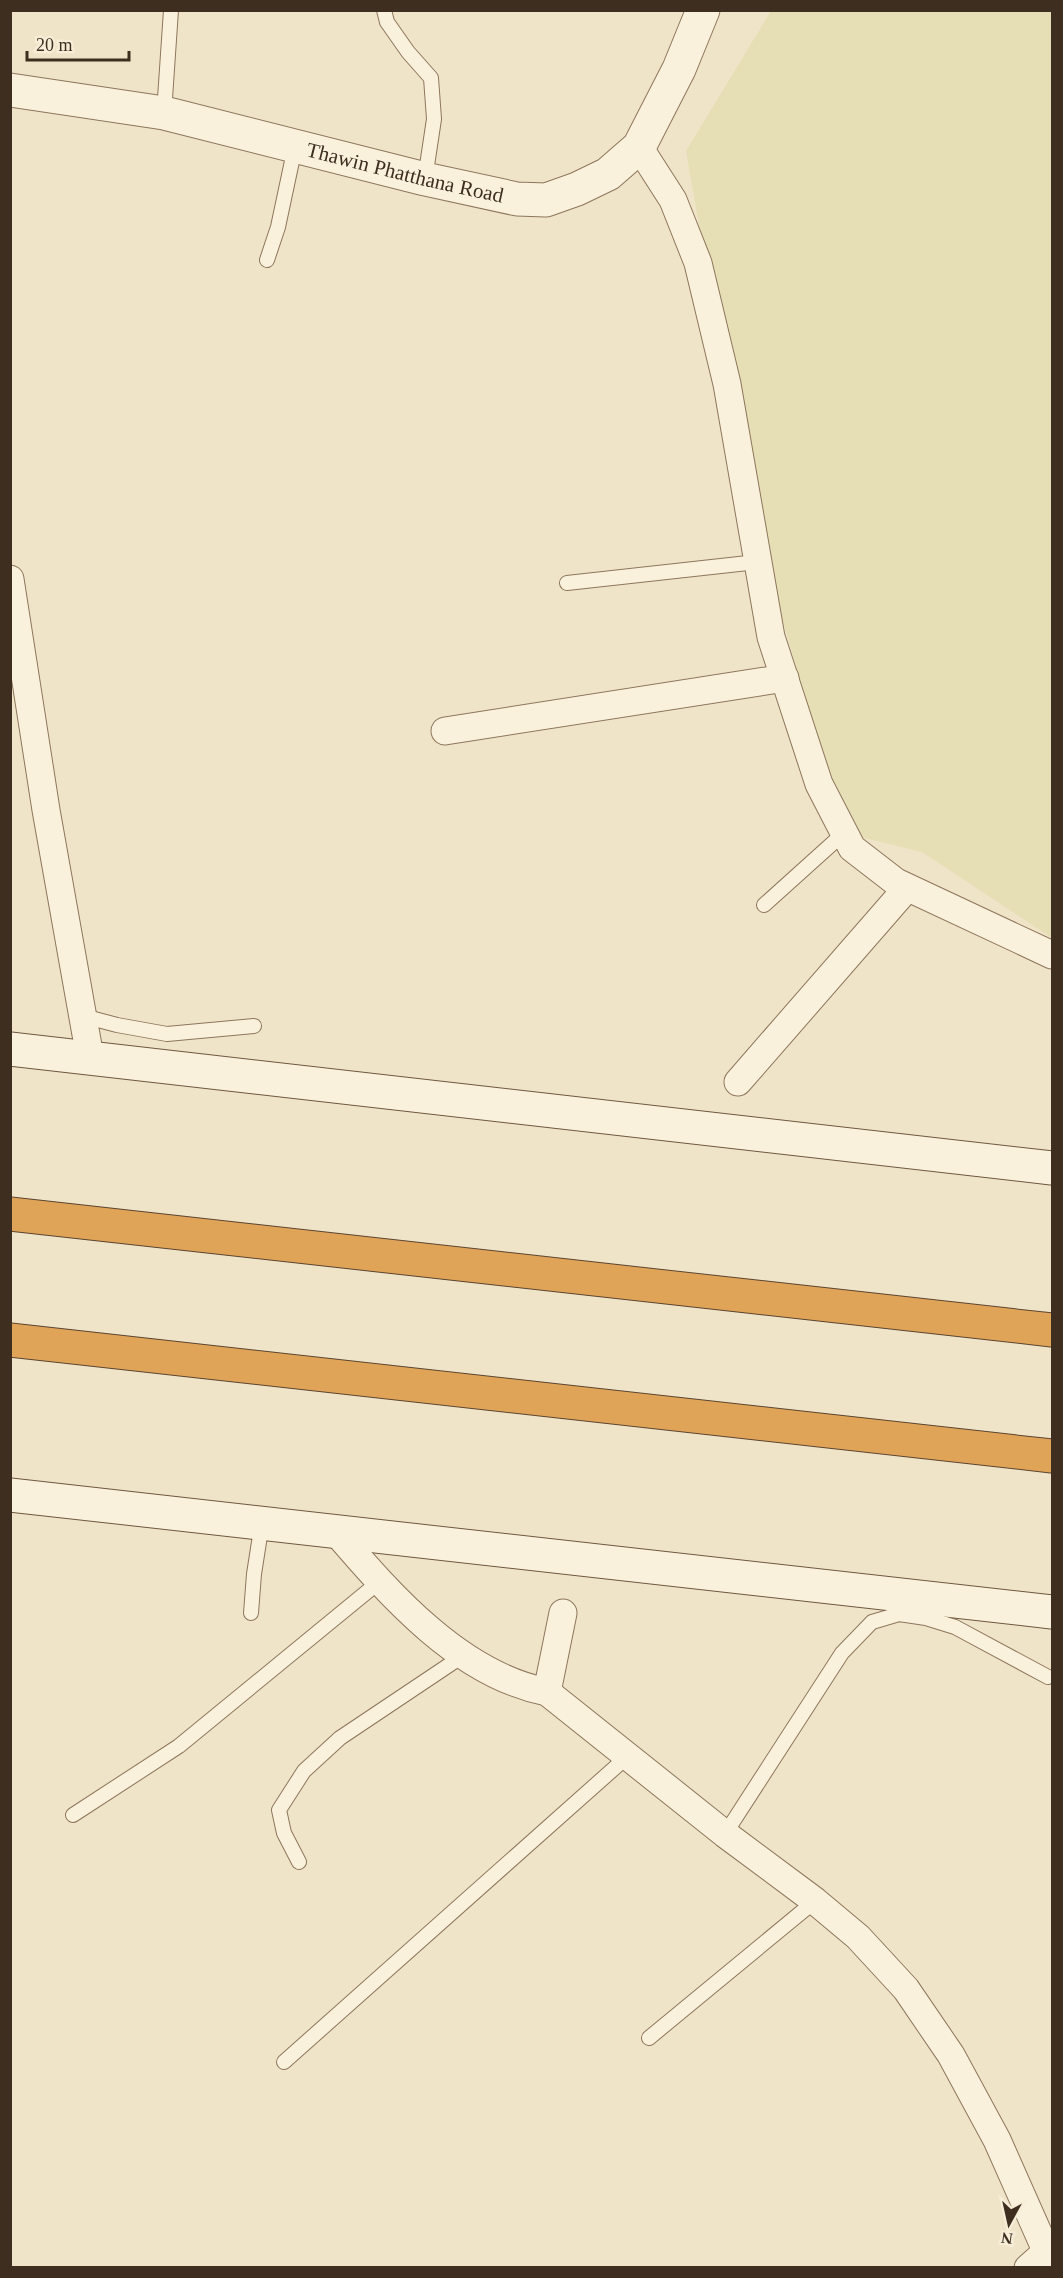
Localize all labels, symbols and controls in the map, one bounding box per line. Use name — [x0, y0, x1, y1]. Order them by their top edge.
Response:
scale bar — [27, 24, 129, 62]
text: 20 m — [36, 35, 73, 55]
street label: Thawin Phatthana Road — [304, 137, 506, 208]
north arrow — [979, 2194, 1039, 2254]
text: N — [1000, 2229, 1014, 2248]

